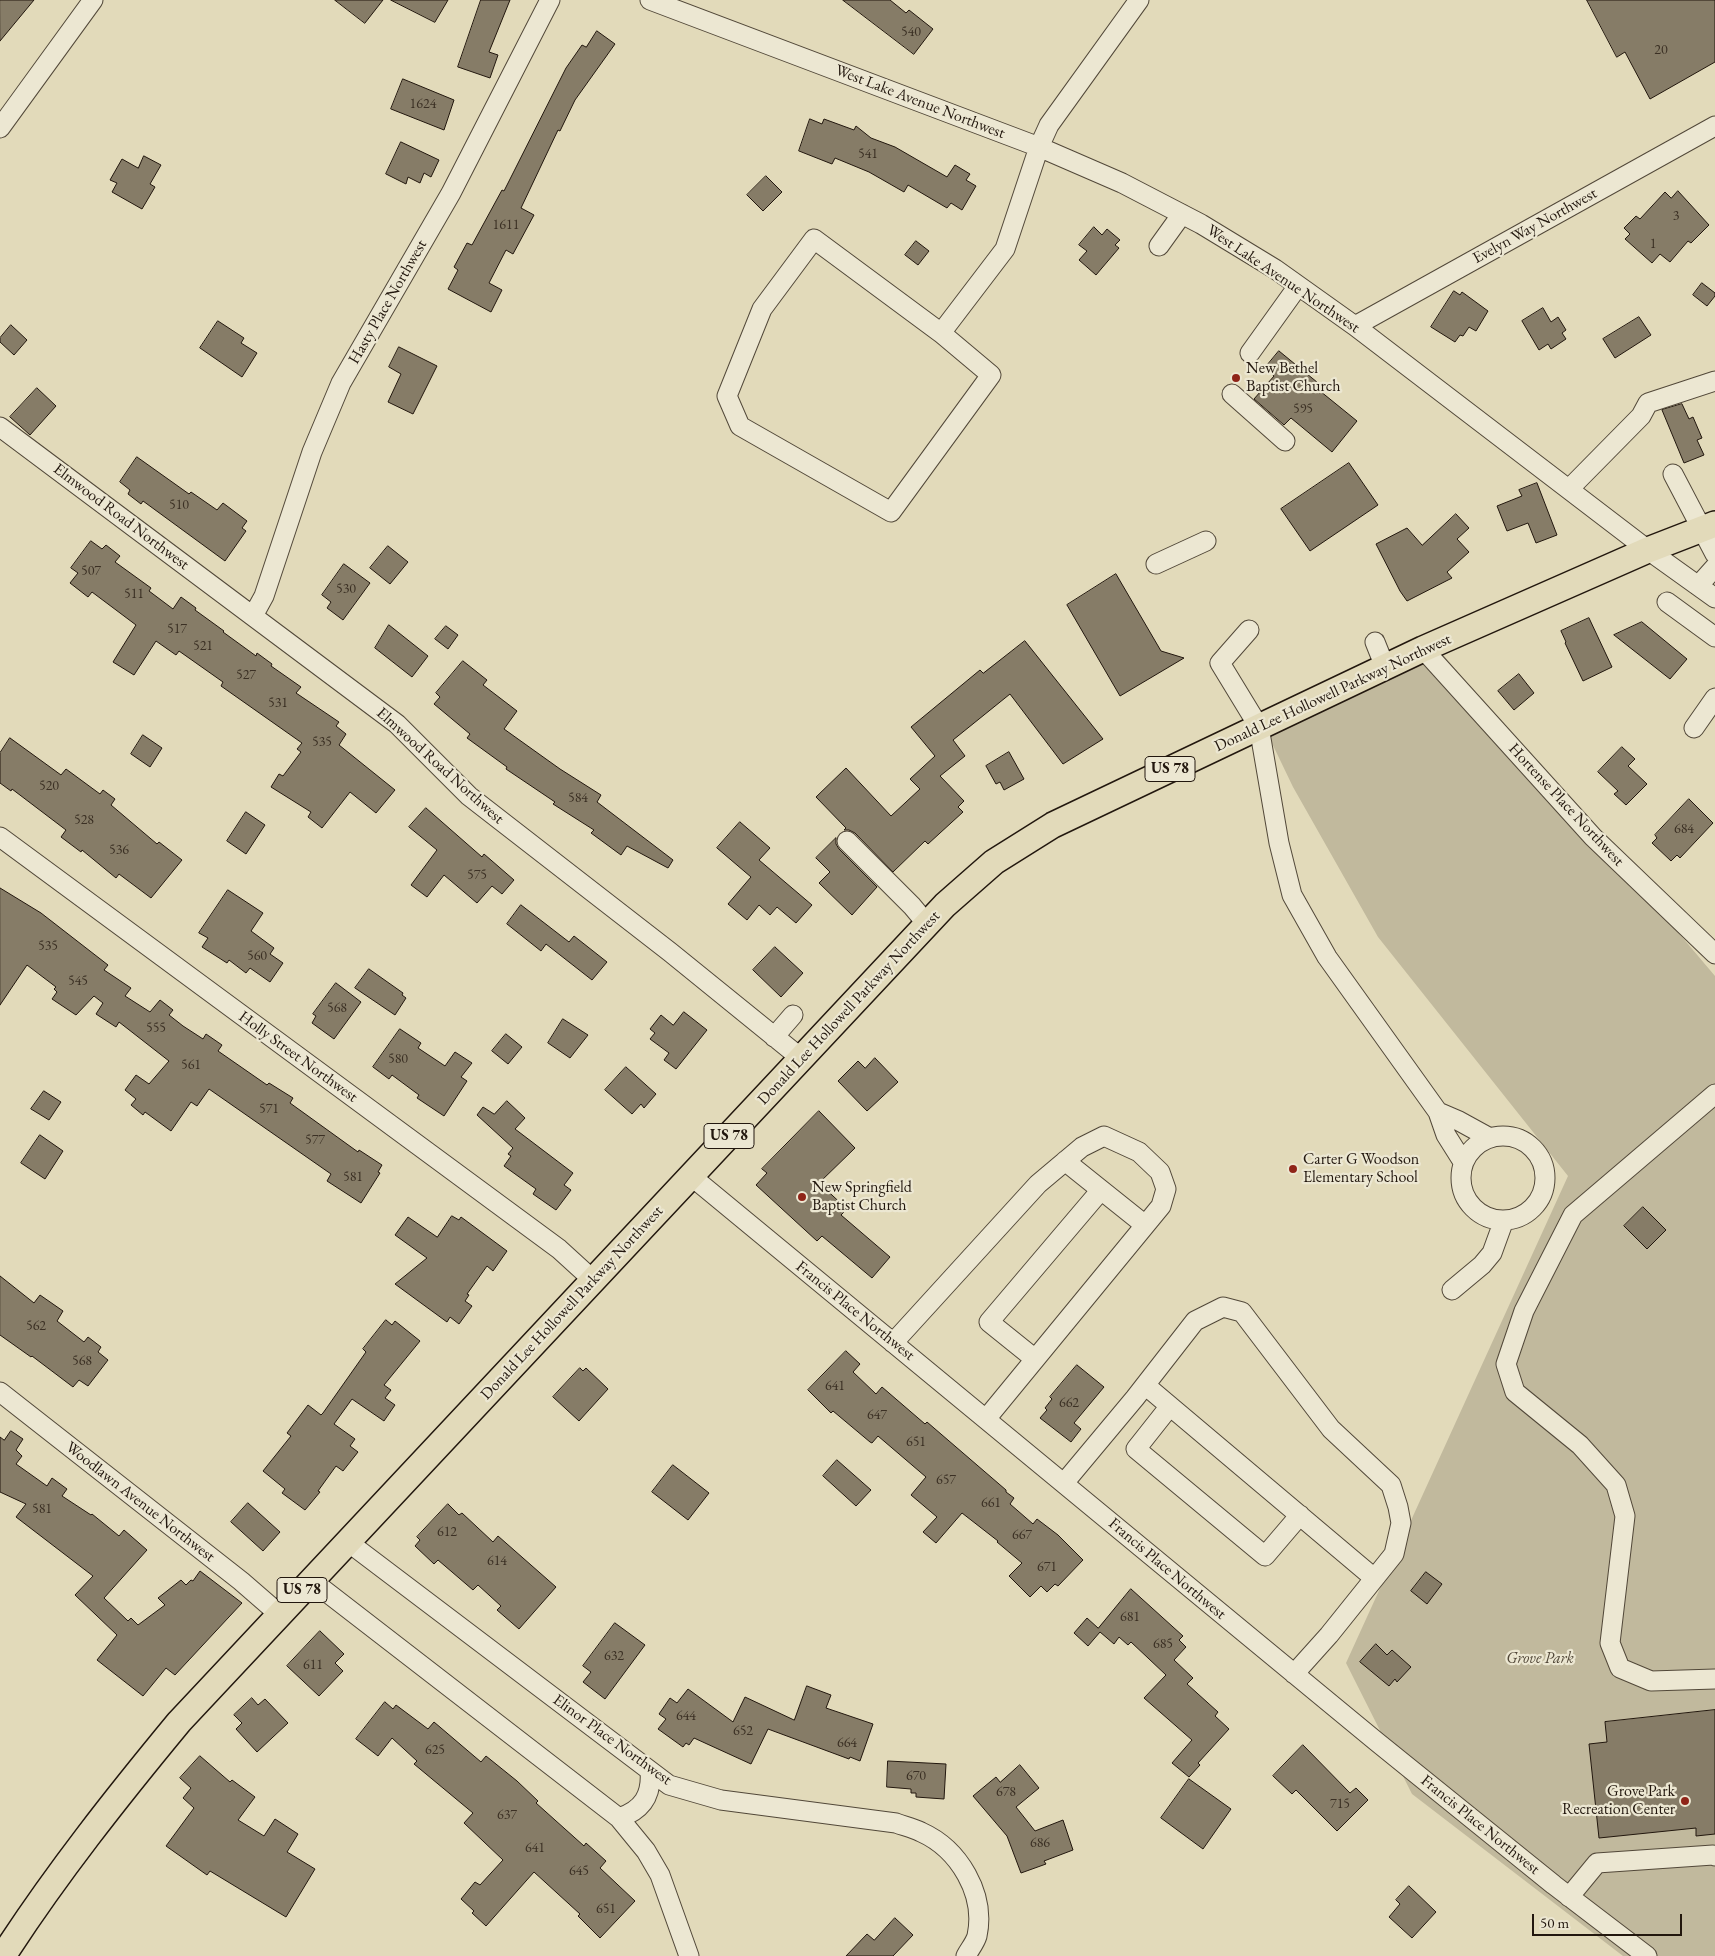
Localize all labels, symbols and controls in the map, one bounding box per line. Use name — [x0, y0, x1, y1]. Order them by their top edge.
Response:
house number: 540 — [901, 24, 921, 40]
house number: 20 — [1654, 42, 1668, 58]
street label: West Lake Avenue Northwest — [832, 61, 1008, 143]
house number: 1624 — [410, 96, 436, 112]
house number: 541 — [858, 146, 878, 162]
street label: Evelyn Way Northwest — [1469, 184, 1601, 268]
house number: 3 — [1673, 208, 1679, 224]
house number: 1611 — [493, 217, 519, 233]
street label: West Lake Avenue Northwest — [1203, 221, 1363, 337]
street label: Hasty Place Northwest — [345, 236, 431, 368]
house number: 1 — [1650, 236, 1656, 252]
place label: New Bethel Baptist Church — [1246, 359, 1341, 397]
marker: New Bethel Baptist Church — [1230, 372, 1242, 384]
house number: 595 — [1293, 401, 1313, 417]
street label: Elmwood Road Northwest — [49, 460, 193, 574]
house number: 510 — [169, 497, 189, 513]
house number: 507 — [81, 563, 101, 579]
house number: 530 — [336, 581, 356, 597]
house number: 511 — [124, 586, 144, 602]
house number: 517 — [167, 621, 187, 637]
street label: Donald Lee Hollowell Parkway Northwest — [1212, 630, 1454, 756]
house number: 521 — [193, 638, 213, 654]
house number: 527 — [236, 667, 256, 683]
house number: 531 — [268, 695, 288, 711]
street label: Elmwood Road Northwest — [372, 704, 508, 828]
house number: 535 — [312, 734, 332, 750]
street label: Hortense Place Northwest — [1504, 740, 1628, 870]
road number: US 78 — [1145, 756, 1195, 782]
house number: 520 — [39, 778, 59, 794]
house number: 584 — [568, 790, 588, 806]
house number: 528 — [74, 812, 94, 828]
house number: 684 — [1674, 821, 1694, 837]
house number: 536 — [109, 842, 129, 858]
house number: 575 — [467, 867, 487, 883]
street label: Donald Lee Hollowell Parkway Northwest — [754, 907, 944, 1109]
house number: 535 — [38, 938, 58, 954]
house number: 560 — [247, 948, 267, 964]
house number: 545 — [68, 973, 88, 989]
house number: 568 — [327, 1000, 347, 1016]
street label: Holly Street Northwest — [235, 1007, 361, 1107]
house number: 555 — [146, 1020, 166, 1036]
house number: 580 — [388, 1051, 408, 1067]
house number: 561 — [181, 1057, 201, 1073]
house number: 571 — [259, 1101, 279, 1117]
road number: US 78 — [704, 1124, 754, 1148]
house number: 577 — [305, 1132, 325, 1148]
place label: Carter G Woodson Elementary School — [1303, 1150, 1419, 1188]
marker: Carter G Woodson Elementary School — [1287, 1163, 1299, 1175]
house number: 581 — [343, 1169, 363, 1185]
place label: New Springfield Baptist Church — [812, 1178, 912, 1216]
marker: New Springfield Baptist Church — [796, 1191, 808, 1203]
street label: Donald Lee Hollowell Parkway Northwest — [477, 1202, 667, 1404]
street label: Francis Place Northwest — [792, 1257, 918, 1365]
house number: 562 — [26, 1318, 46, 1334]
house number: 568 — [72, 1353, 92, 1369]
house number: 641 — [825, 1378, 845, 1394]
house number: 662 — [1059, 1395, 1079, 1411]
house number: 647 — [867, 1407, 887, 1423]
house number: 651 — [906, 1434, 926, 1450]
street label: Woodlawn Avenue Northwest — [61, 1438, 219, 1566]
house number: 657 — [936, 1472, 956, 1488]
house number: 661 — [981, 1495, 1001, 1511]
house number: 581 — [32, 1501, 52, 1517]
street label: Francis Place Northwest — [1104, 1514, 1230, 1624]
house number: 612 — [437, 1524, 457, 1540]
house number: 667 — [1012, 1527, 1032, 1543]
house number: 614 — [487, 1553, 507, 1569]
house number: 671 — [1037, 1559, 1057, 1575]
road number: US 78 — [277, 1578, 327, 1602]
house number: 681 — [1120, 1609, 1140, 1625]
house number: 685 — [1153, 1636, 1173, 1652]
house number: 632 — [604, 1648, 624, 1664]
park label: Grove Park — [1506, 1649, 1574, 1669]
house number: 611 — [303, 1657, 323, 1673]
street label: Elinor Place Northwest — [549, 1690, 675, 1790]
house number: 644 — [676, 1708, 696, 1724]
house number: 652 — [733, 1723, 753, 1739]
house number: 664 — [837, 1735, 857, 1751]
house number: 625 — [425, 1742, 445, 1758]
house number: 670 — [906, 1768, 926, 1784]
street label: Francis Place Northwest — [1417, 1771, 1543, 1879]
place label: Grove Park Recreation Center — [1562, 1782, 1675, 1820]
house number: 678 — [996, 1784, 1016, 1800]
marker: Grove Park Recreation Center — [1679, 1795, 1691, 1807]
house number: 715 — [1330, 1796, 1350, 1812]
house number: 637 — [497, 1807, 517, 1823]
house number: 686 — [1030, 1835, 1050, 1851]
house number: 641 — [525, 1840, 545, 1856]
house number: 645 — [569, 1863, 589, 1879]
house number: 651 — [596, 1901, 616, 1917]
scale bar — [1535, 1904, 1685, 1936]
text: 50 m — [1540, 1913, 1569, 1932]

